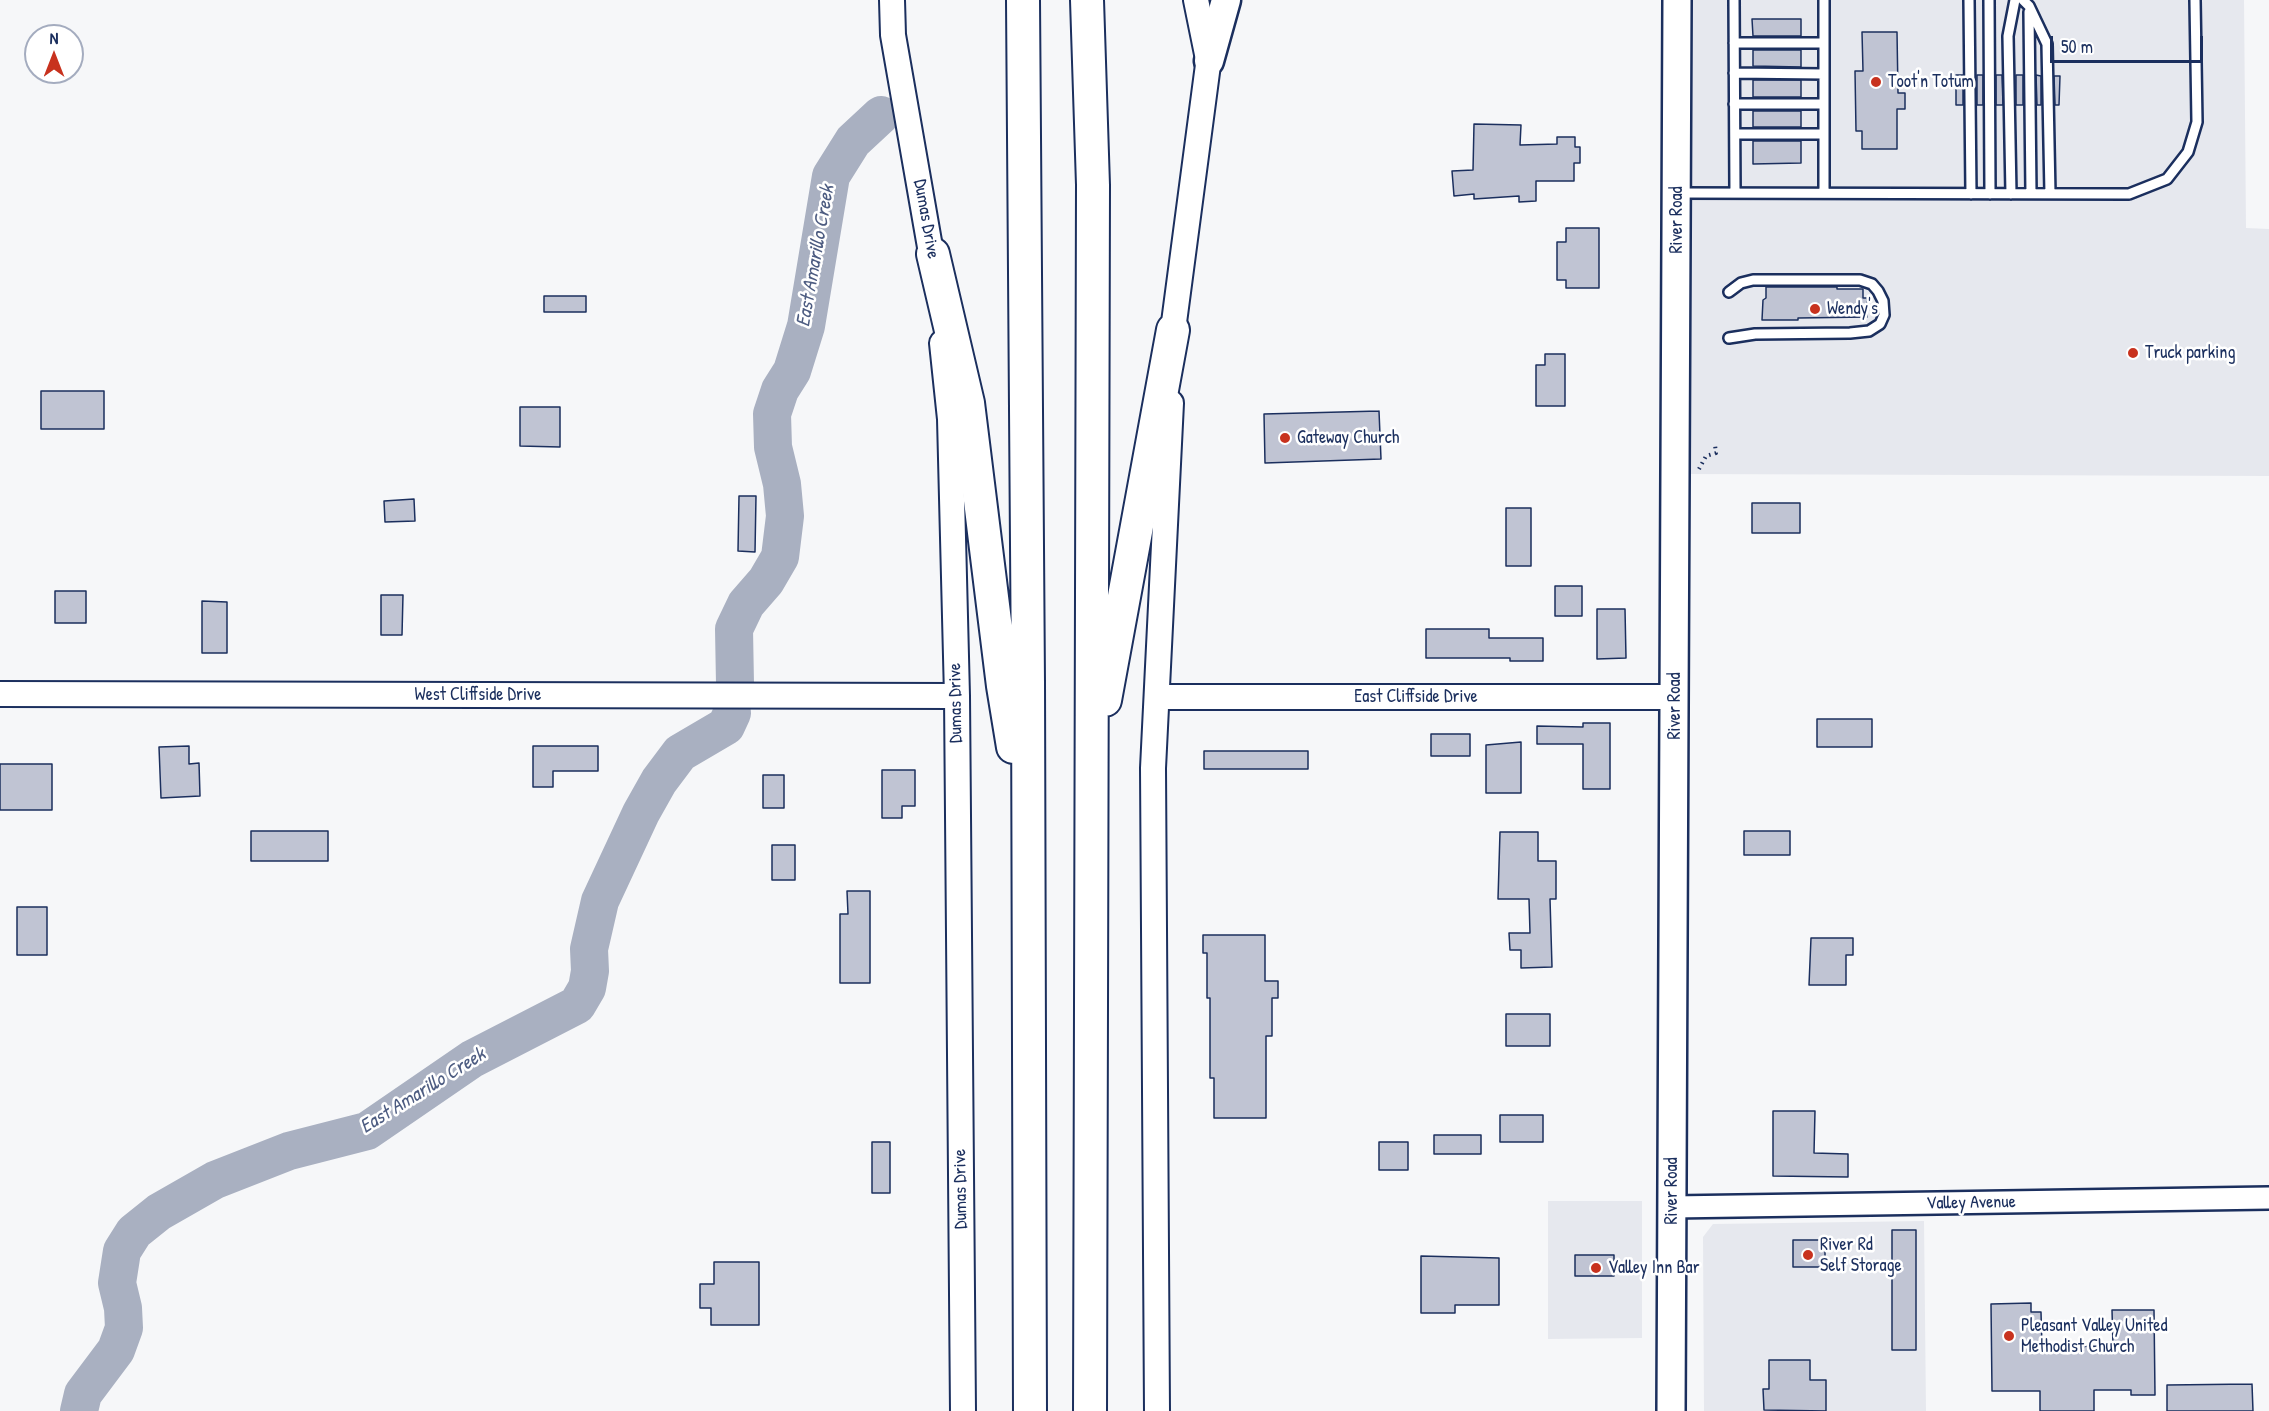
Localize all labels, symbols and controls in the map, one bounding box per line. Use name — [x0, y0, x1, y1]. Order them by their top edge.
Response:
north arrow — [24, 24, 84, 84]
scale bar — [2053, 24, 2206, 62]
text: N — [50, 27, 58, 49]
text: 50 m — [2061, 34, 2093, 59]
place label: Toot'n Totum — [1888, 71, 1974, 93]
marker: Toot'n Totum — [1869, 75, 1883, 89]
street label: Dumas Drive — [908, 178, 944, 260]
water label: East Amarillo Creek — [792, 183, 840, 329]
street label: River Road — [1666, 186, 1688, 254]
place label: Wendy's — [1827, 298, 1878, 320]
marker: Wendy's — [1808, 302, 1822, 316]
place label: Truck parking — [2145, 342, 2235, 364]
marker: Truck parking — [2126, 346, 2140, 360]
place label: Gateway Church — [1297, 427, 1399, 449]
marker: Gateway Church — [1278, 431, 1292, 445]
street label: Dumas Drive — [945, 663, 967, 743]
street label: River Road — [1664, 672, 1686, 740]
street label: West Cliffside Drive — [415, 684, 541, 706]
street label: East Cliffside Drive — [1354, 686, 1478, 708]
water label: East Amarillo Creek — [356, 1043, 490, 1139]
street label: Dumas Drive — [950, 1149, 972, 1229]
street label: River Road — [1661, 1157, 1683, 1225]
street label: Valley Avenue — [1926, 1191, 2016, 1215]
place label: River Rd Self Storage — [1820, 1234, 1902, 1276]
marker: River Rd Self Storage — [1801, 1248, 1815, 1262]
place label: Valley Inn Bar — [1608, 1257, 1700, 1279]
marker: Valley Inn Bar — [1589, 1261, 1603, 1275]
place label: Pleasant Valley United Methodist Church — [2021, 1315, 2167, 1358]
marker: Pleasant Valley United Methodist Church — [2002, 1329, 2016, 1343]

